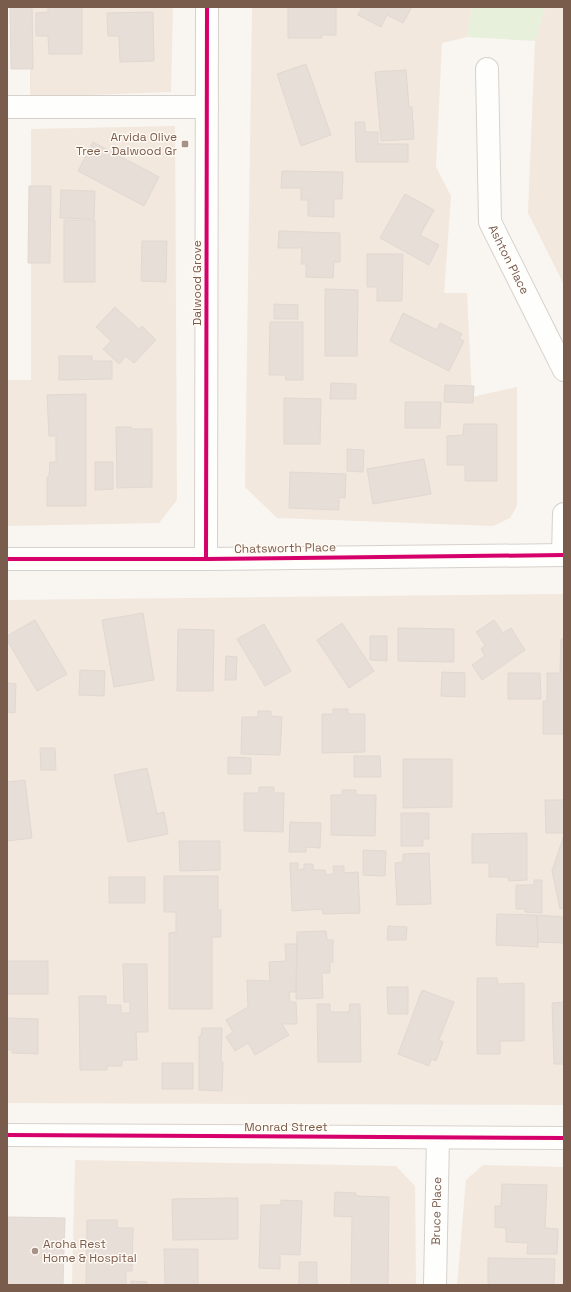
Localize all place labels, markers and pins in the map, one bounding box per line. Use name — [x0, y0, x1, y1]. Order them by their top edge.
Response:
place label: Arvida Olive Tree - Dalwood Gr — [76, 129, 177, 159]
marker: Arvida Olive Tree - Dalwood Gr — [180, 139, 190, 149]
place label: Aroha Rest Home & Hospital — [43, 1236, 137, 1266]
marker: Aroha Rest Home & Hospital — [30, 1246, 40, 1256]

